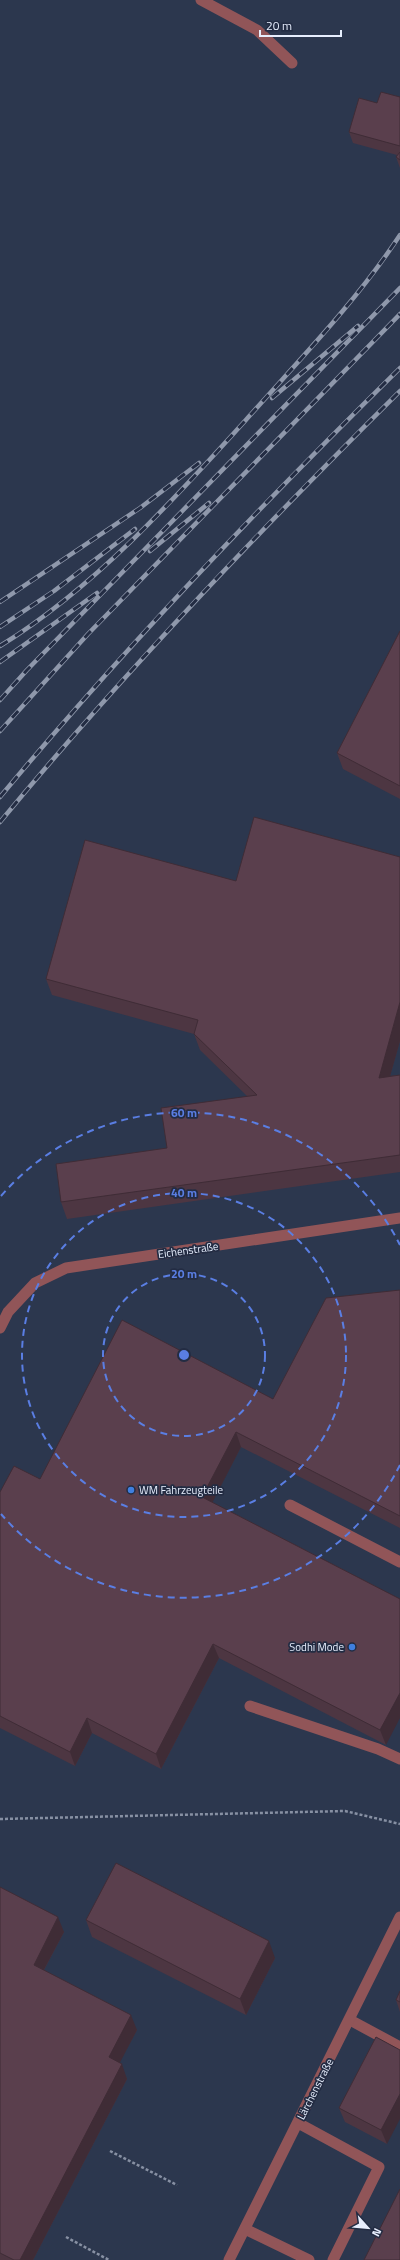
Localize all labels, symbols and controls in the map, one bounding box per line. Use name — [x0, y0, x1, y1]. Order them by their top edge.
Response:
scale bar — [260, 12, 341, 38]
text: 20 m — [266, 16, 292, 35]
text: 60 m — [171, 1103, 197, 1122]
text: 40 m — [171, 1183, 197, 1202]
street label: Eichenstraße — [157, 1238, 220, 1262]
text: 20 m — [171, 1264, 197, 1283]
centre of rings — [177, 1348, 191, 1362]
place label: WM Fahrzeugteile — [139, 1482, 223, 1498]
marker: WM Fahrzeugteile — [126, 1485, 136, 1495]
place label: Sodhi Mode — [289, 1639, 344, 1655]
marker: Sodhi Mode — [347, 1642, 357, 1652]
street label: Lärchenstraße — [293, 2055, 337, 2122]
north arrow — [348, 2208, 388, 2248]
text: N — [368, 2226, 386, 2240]

